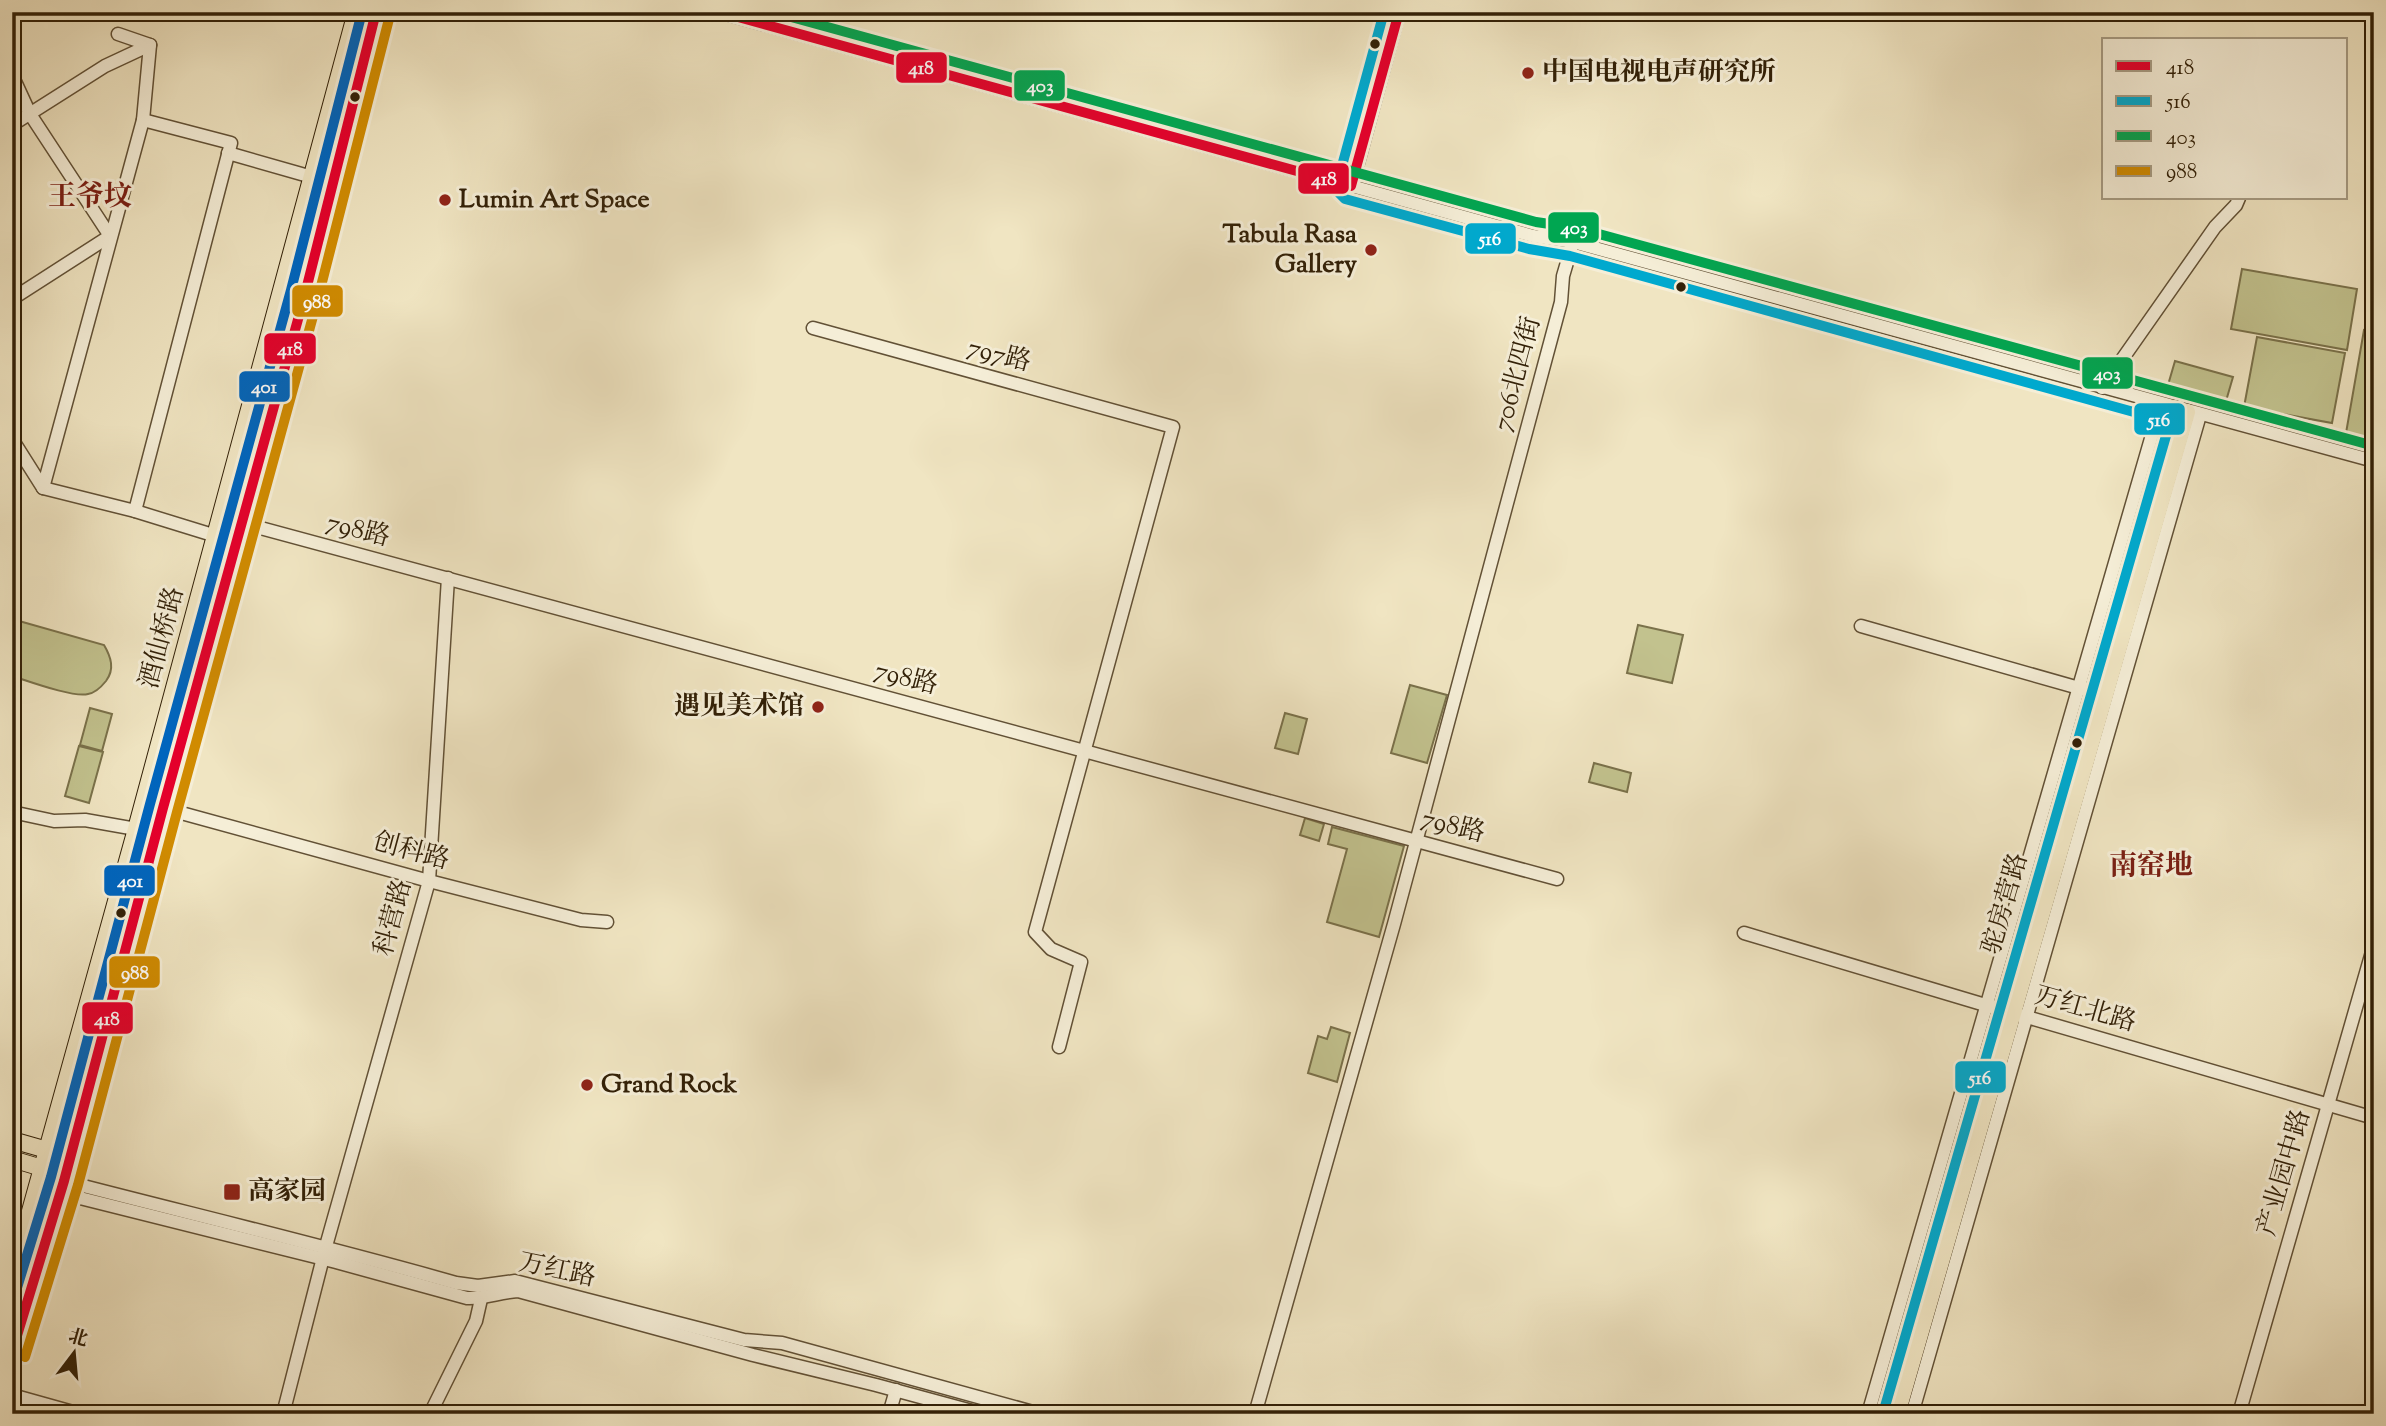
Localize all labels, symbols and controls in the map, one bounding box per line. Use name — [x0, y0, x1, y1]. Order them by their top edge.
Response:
unlabelled marker — [1368, 37, 1382, 51]
legend — [2102, 38, 2348, 200]
line badge: 418 — [895, 51, 948, 84]
text: 418 — [2166, 54, 2194, 84]
place label: 中国电视电声研究所 — [1542, 55, 1776, 92]
text: 418 — [907, 56, 934, 83]
marker: 中国电视电声研究所 — [1520, 65, 1536, 81]
line badge: 403 — [1013, 69, 1066, 102]
text: 403 — [1025, 74, 1054, 101]
text: 516 — [2165, 88, 2191, 118]
unlabelled marker — [348, 90, 362, 104]
text: 403 — [2166, 124, 2196, 154]
text: 988 — [2166, 158, 2197, 188]
line badge: 418 — [1297, 162, 1350, 195]
text: 418 — [1310, 167, 1337, 194]
district label: 王爷坟 — [48, 178, 132, 218]
place label: Lumin Art Space — [459, 182, 650, 219]
marker: Lumin Art Space — [437, 192, 453, 208]
line badge: 403 — [1547, 211, 1600, 244]
text: 403 — [1559, 216, 1588, 243]
place label: Tabula Rasa Gallery — [1222, 217, 1357, 284]
line badge: 516 — [1464, 222, 1517, 255]
text: 516 — [1477, 227, 1501, 254]
marker: Tabula Rasa Gallery — [1363, 242, 1379, 258]
unlabelled marker — [1674, 280, 1688, 294]
line badge: 988 — [291, 284, 344, 318]
text: 988 — [303, 290, 332, 317]
street label: 706北四街 — [1485, 313, 1551, 435]
street label: 797路 — [963, 330, 1035, 382]
line badge: 418 — [263, 332, 317, 365]
text: 418 — [276, 337, 303, 364]
line badge: 403 — [2081, 356, 2134, 390]
text: 403 — [2092, 362, 2121, 389]
line badge: 401 — [238, 370, 291, 403]
text: 401 — [250, 375, 277, 402]
line badge: 516 — [2133, 402, 2186, 436]
text: 516 — [2146, 408, 2170, 435]
street label: 798路 — [322, 505, 394, 557]
street label: 酒仙桥路 — [132, 583, 194, 693]
street label: 798路 — [870, 653, 942, 705]
place label: 遇见美术馆 — [674, 689, 804, 726]
marker: 遇见美术馆 — [810, 699, 826, 715]
unlabelled marker — [2070, 736, 2084, 750]
street label: 798路 — [1417, 801, 1489, 853]
street label: 创科路 — [369, 824, 453, 880]
district label: 南窑地 — [2109, 847, 2193, 887]
street label: 驼房营路 — [1974, 849, 2038, 959]
line badge: 401 — [103, 864, 156, 897]
text: 401 — [116, 869, 143, 896]
street label: 科营路 — [366, 876, 422, 960]
unlabelled marker — [114, 906, 128, 920]
line badge: 988 — [108, 955, 161, 989]
text: 988 — [121, 961, 150, 988]
street label: 万红北路 — [2030, 978, 2140, 1042]
line badge: 418 — [81, 1001, 134, 1035]
text: 418 — [93, 1007, 120, 1034]
line badge: 516 — [1954, 1060, 2007, 1094]
text: 516 — [1967, 1066, 1991, 1093]
place label: Grand Rock — [601, 1067, 738, 1104]
marker: Grand Rock — [579, 1077, 595, 1093]
street label: 产业园中路 — [2249, 1105, 2321, 1241]
place label: 高家园 — [248, 1174, 326, 1211]
marker: 高家园 — [222, 1182, 242, 1202]
street label: 万红路 — [515, 1245, 599, 1297]
north arrow — [38, 1318, 108, 1388]
text: 北 — [65, 1323, 91, 1355]

